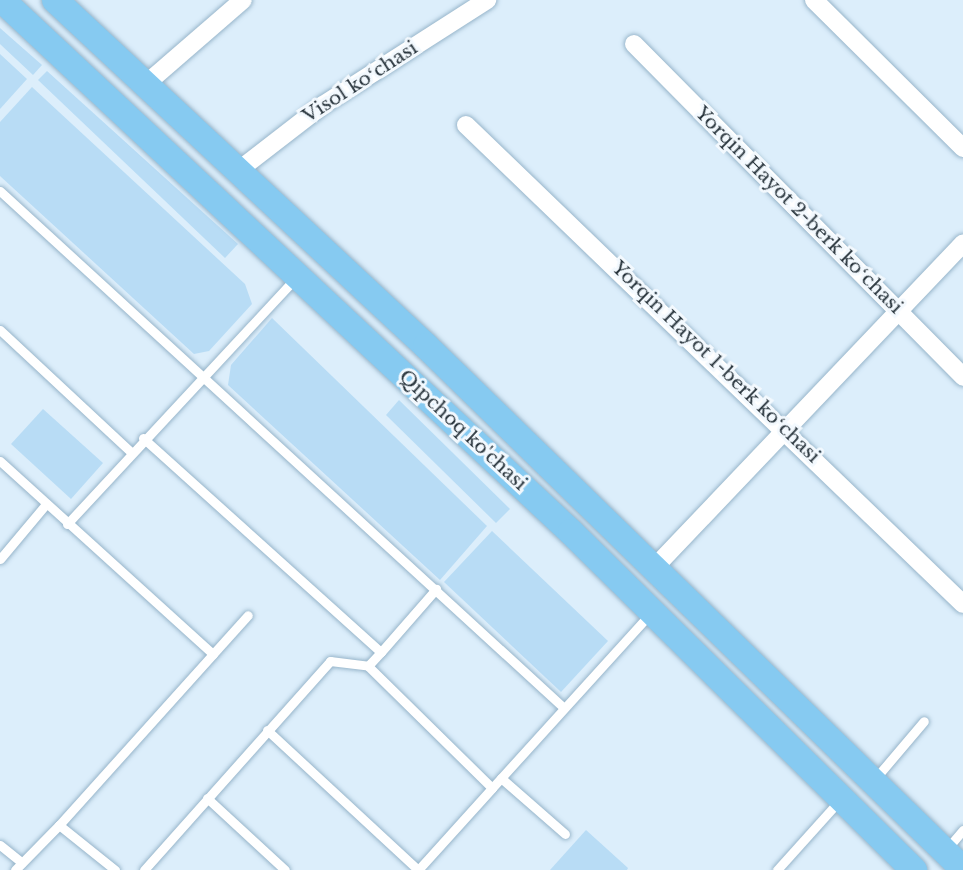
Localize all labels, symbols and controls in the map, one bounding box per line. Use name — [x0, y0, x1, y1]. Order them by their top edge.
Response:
street label: Visol koʻchasi — [298, 36, 422, 128]
street label: Yorqin Hayot 2-berk koʻchasi — [691, 102, 907, 318]
street label: Yorqin Hayot 1-berk koʻchasi — [607, 256, 825, 468]
street label: Qipchoq ko'chasi — [394, 365, 532, 495]

